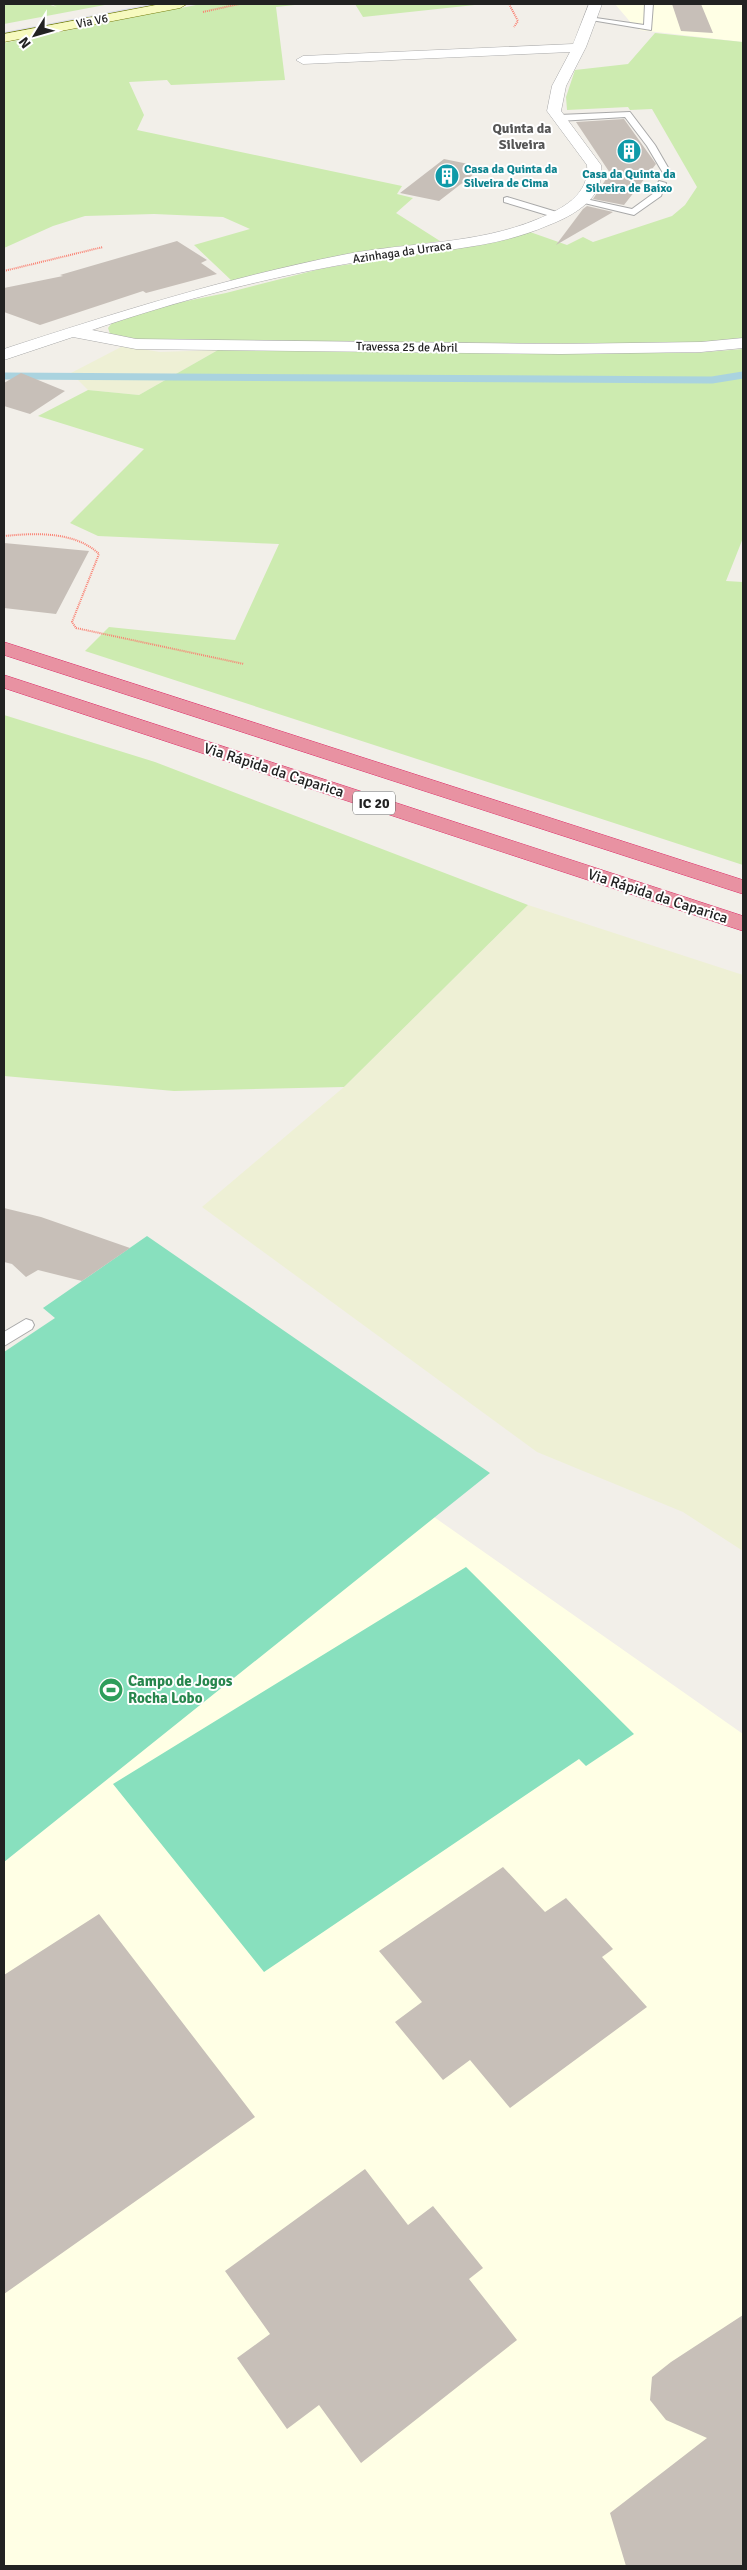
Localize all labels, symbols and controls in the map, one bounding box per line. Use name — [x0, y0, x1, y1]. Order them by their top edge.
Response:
north arrow — [10, 10, 60, 60]
street label: Via V6 — [75, 11, 109, 32]
text: N — [15, 34, 35, 52]
district label: Quinta da Silveira — [492, 120, 552, 153]
building icon: Casa da Quinta da Silveira de Baixo — [616, 138, 642, 164]
place label: Casa da Quinta da Silveira de Cima — [464, 162, 558, 191]
building icon: Casa da Quinta da Silveira de Cima — [434, 163, 460, 189]
place label: Casa da Quinta da Silveira de Baixo — [582, 167, 676, 196]
street label: Azinhaga da Urraca — [352, 238, 453, 267]
street label: Travessa 25 de Abril — [356, 339, 458, 356]
street label: Via Rápida da Caparica — [202, 739, 346, 801]
road number: IC 20 — [353, 791, 395, 814]
street label: Via Rápida da Caparica — [586, 865, 730, 927]
place label: Campo de Jogos Rocha Lobo — [128, 1672, 233, 1707]
sports icon: Campo de Jogos Rocha Lobo — [98, 1677, 124, 1703]

